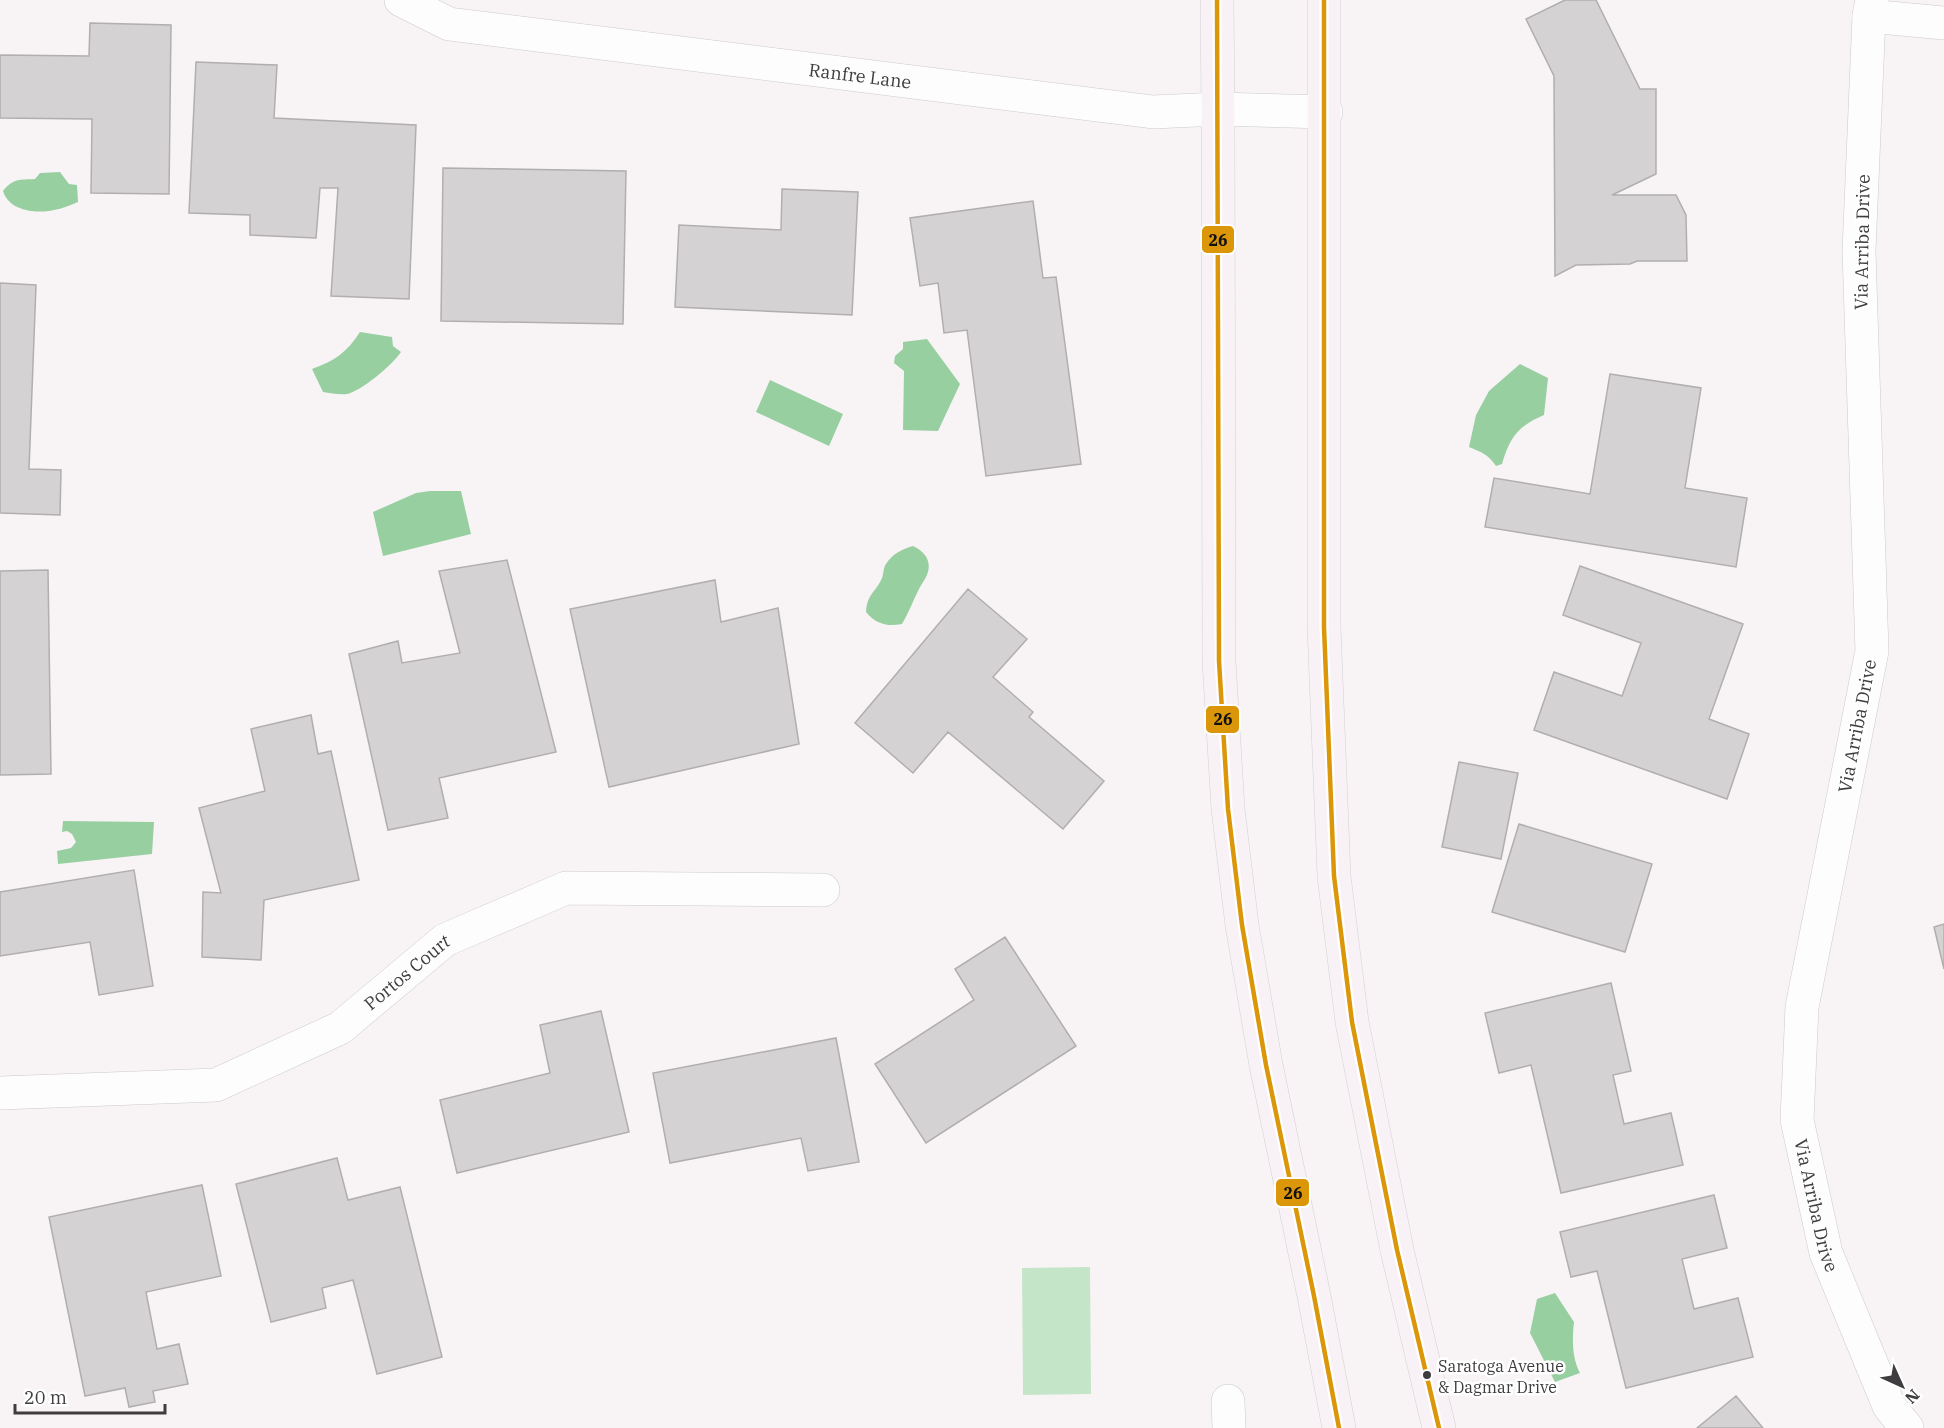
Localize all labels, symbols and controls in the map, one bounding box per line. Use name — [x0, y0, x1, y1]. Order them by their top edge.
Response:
street label: Ranfre Lane — [808, 58, 913, 93]
street label: Via Arriba Drive — [1849, 174, 1875, 310]
line badge: 26 — [1201, 225, 1235, 254]
text: 26 — [1208, 230, 1228, 250]
street label: Via Arriba Drive — [1833, 657, 1881, 795]
line badge: 26 — [1205, 705, 1240, 734]
text: 26 — [1213, 709, 1233, 729]
street label: Portos Court — [359, 928, 453, 1015]
street label: Via Arriba Drive — [1790, 1137, 1844, 1275]
line badge: 26 — [1275, 1178, 1310, 1207]
text: 26 — [1283, 1183, 1303, 1203]
place label: Saratoga Avenue & Dagmar Drive — [1438, 1356, 1564, 1397]
north arrow — [1872, 1356, 1932, 1416]
marker: Saratoga Avenue & Dagmar Drive — [1421, 1369, 1433, 1381]
scale bar — [15, 1377, 165, 1415]
text: N — [1901, 1385, 1924, 1408]
text: 20 m — [24, 1386, 67, 1409]

